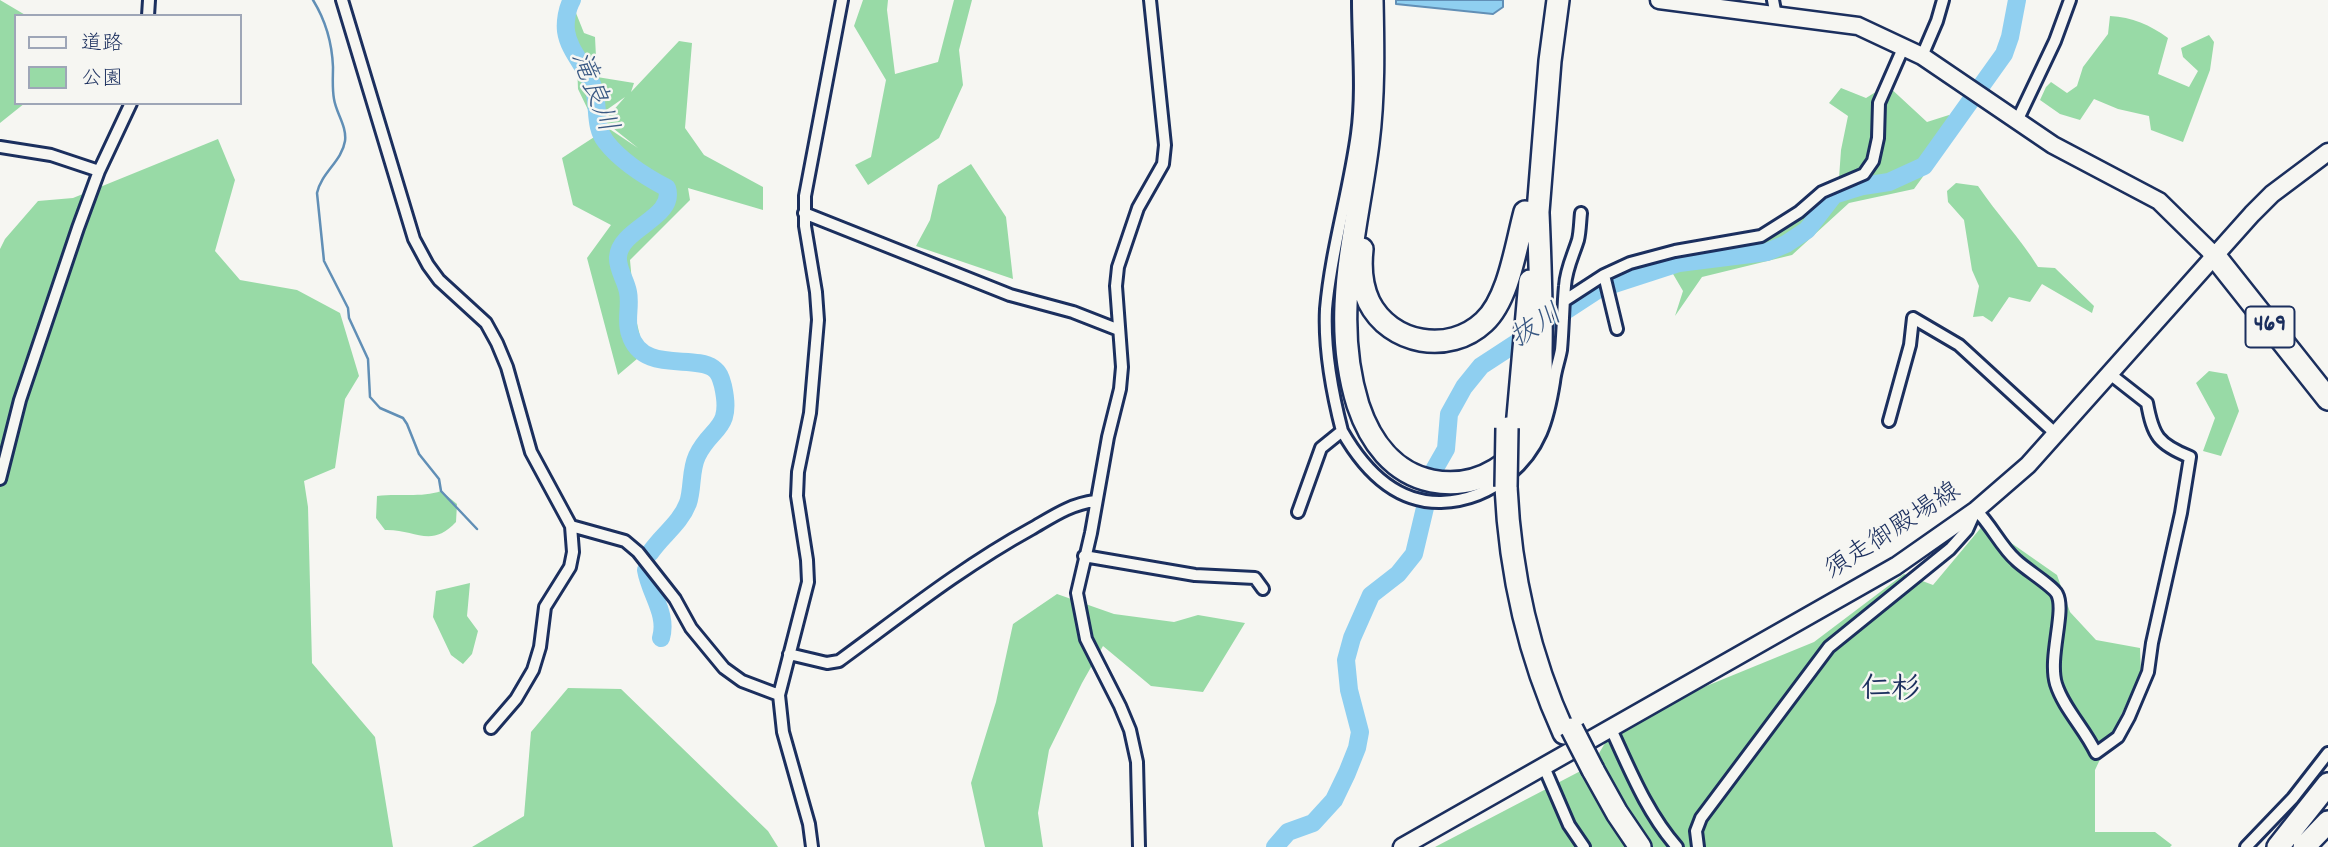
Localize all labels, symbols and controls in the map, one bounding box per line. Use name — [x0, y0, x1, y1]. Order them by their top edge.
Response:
legend — [14, 14, 242, 105]
text: 道路 — [81, 30, 123, 60]
water label: 滝良川 — [560, 48, 622, 138]
text: 公園 — [81, 65, 123, 95]
water label: 抜川 — [1505, 300, 1571, 358]
road number: 469 — [2246, 306, 2294, 348]
street label: 須走御殿場線 — [1820, 477, 1968, 589]
district label: 仁杉 — [1861, 675, 1921, 711]

